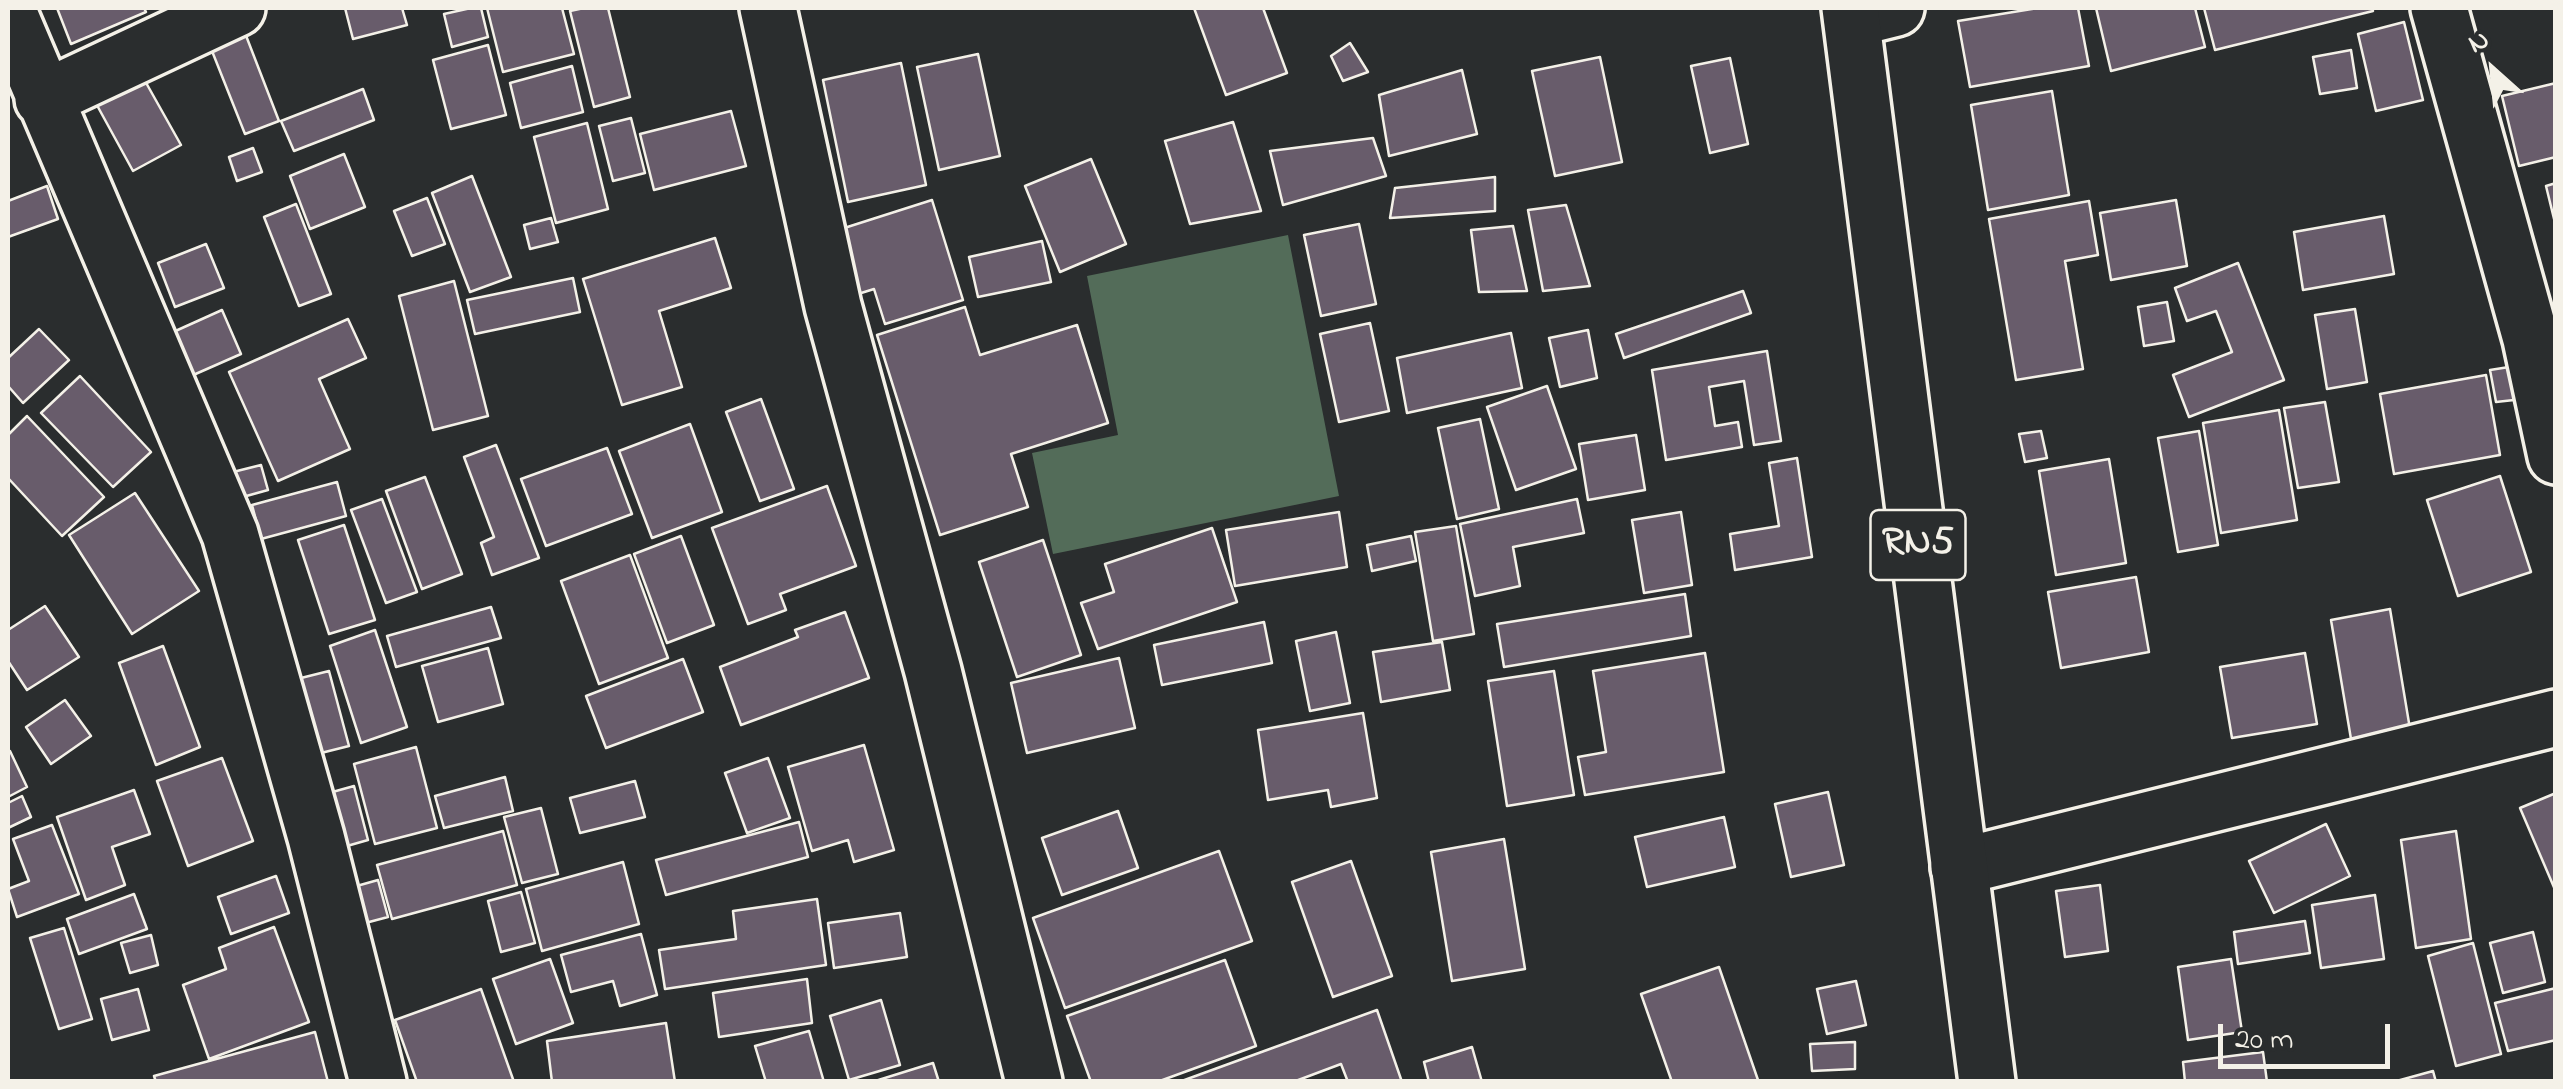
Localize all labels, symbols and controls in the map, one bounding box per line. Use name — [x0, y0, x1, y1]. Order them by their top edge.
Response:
north arrow — [2443, 20, 2543, 120]
text: N — [2461, 20, 2497, 65]
road number: RN5 — [1870, 510, 1966, 580]
scale bar — [2223, 1004, 2396, 1066]
text: 20 m — [2235, 1019, 2294, 1063]

